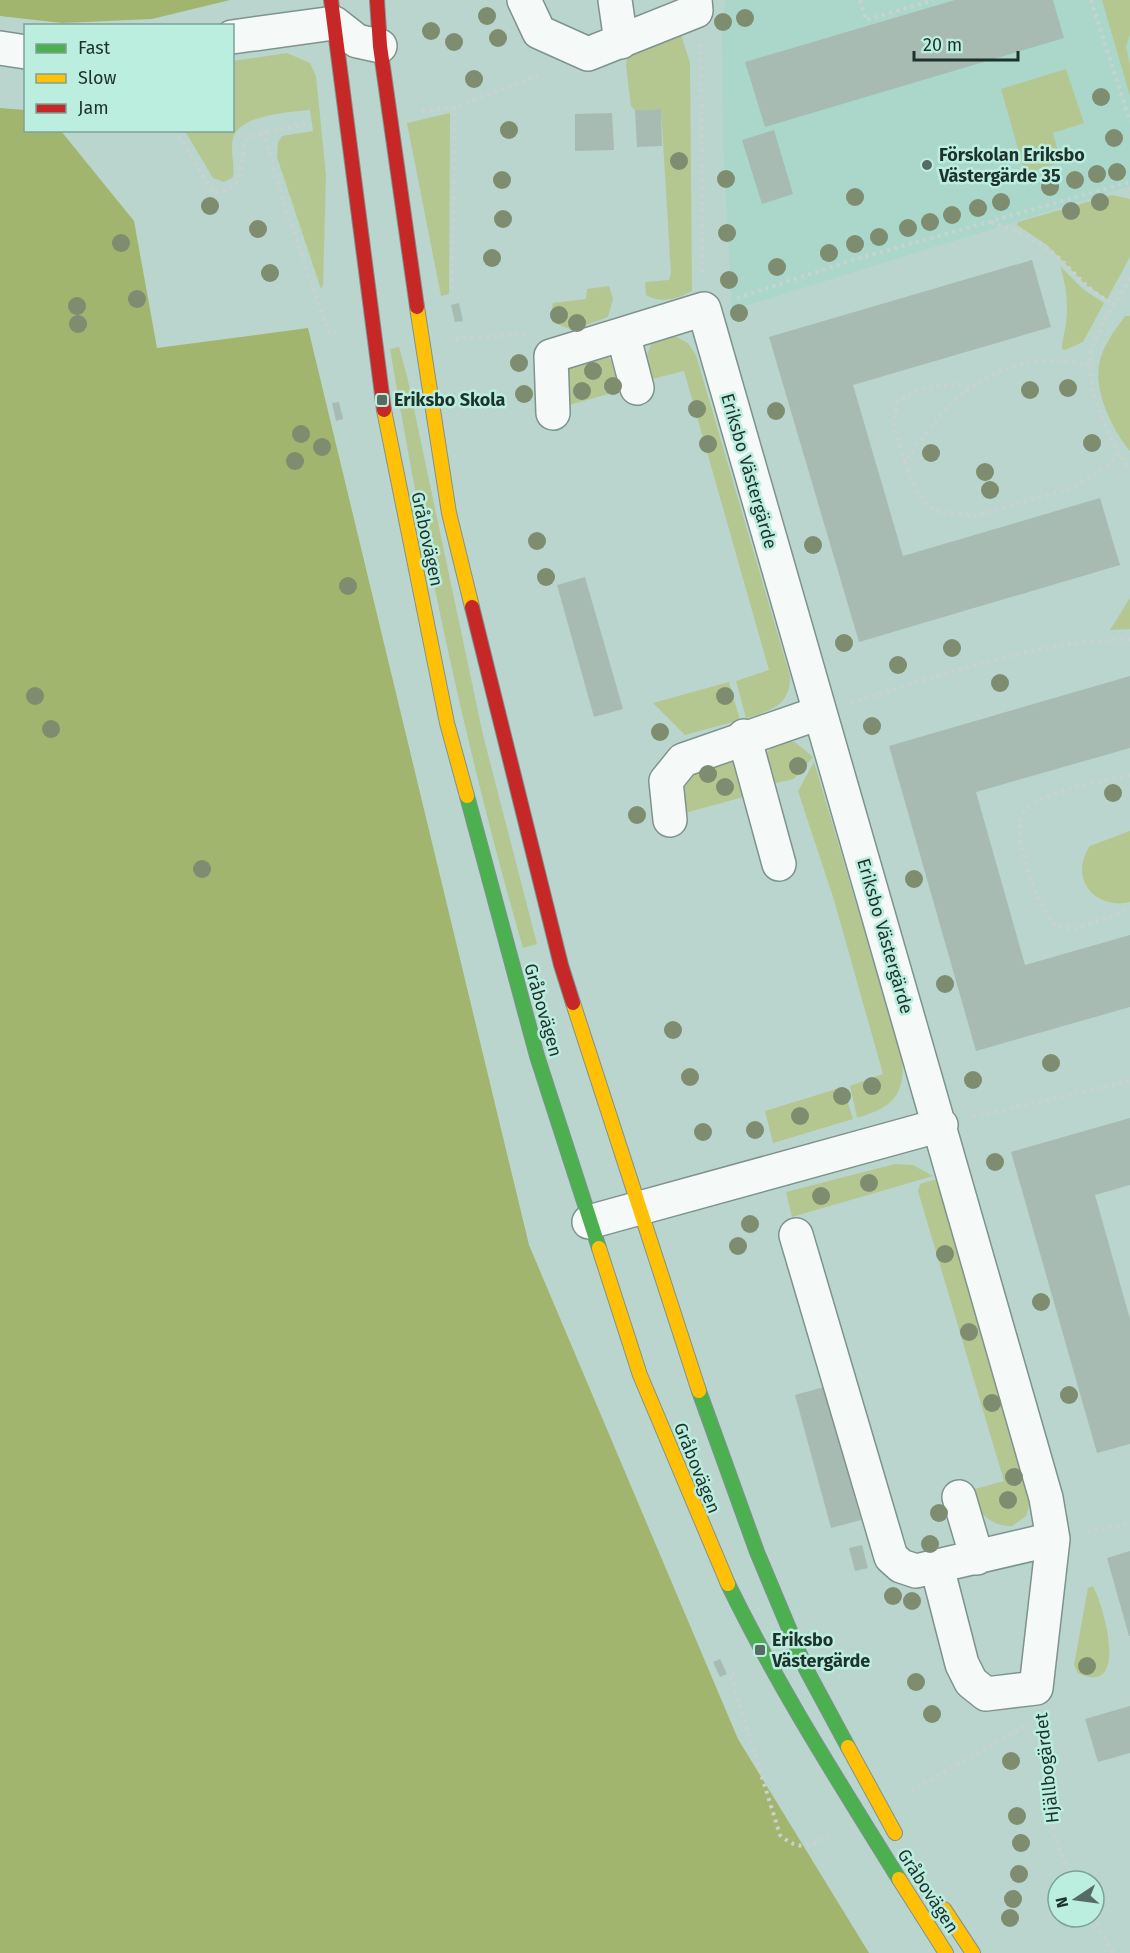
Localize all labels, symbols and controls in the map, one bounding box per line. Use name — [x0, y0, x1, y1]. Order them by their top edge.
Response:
legend — [24, 24, 234, 132]
scale bar — [914, 24, 1018, 62]
text: 20 m — [923, 34, 962, 56]
text: Fast — [78, 37, 111, 59]
text: Slow — [78, 67, 117, 89]
text: Jam — [78, 97, 109, 119]
place label: Förskolan Eriksbo Västergärde 35 — [938, 144, 1085, 187]
marker: Förskolan Eriksbo Västergärde 35 — [920, 158, 934, 172]
place label: Eriksbo Skola — [394, 389, 505, 411]
street label: Eriksbo Västergärde — [716, 391, 782, 551]
marker: Eriksbo Skola — [375, 393, 389, 407]
street label: Gråbovägen — [406, 490, 448, 588]
street label: Eriksbo Västergärde — [852, 856, 918, 1016]
street label: Gråbovägen — [519, 961, 567, 1059]
street label: Gråbovägen — [669, 1419, 725, 1517]
place label: Eriksbo Västergärde — [771, 1629, 870, 1672]
marker: Eriksbo Västergärde — [753, 1643, 767, 1657]
street label: Hjällbogärdet — [1030, 1711, 1064, 1824]
street label: Gråbovägen — [893, 1845, 963, 1937]
north arrow — [1046, 1869, 1106, 1929]
text: N — [1051, 1895, 1072, 1910]

